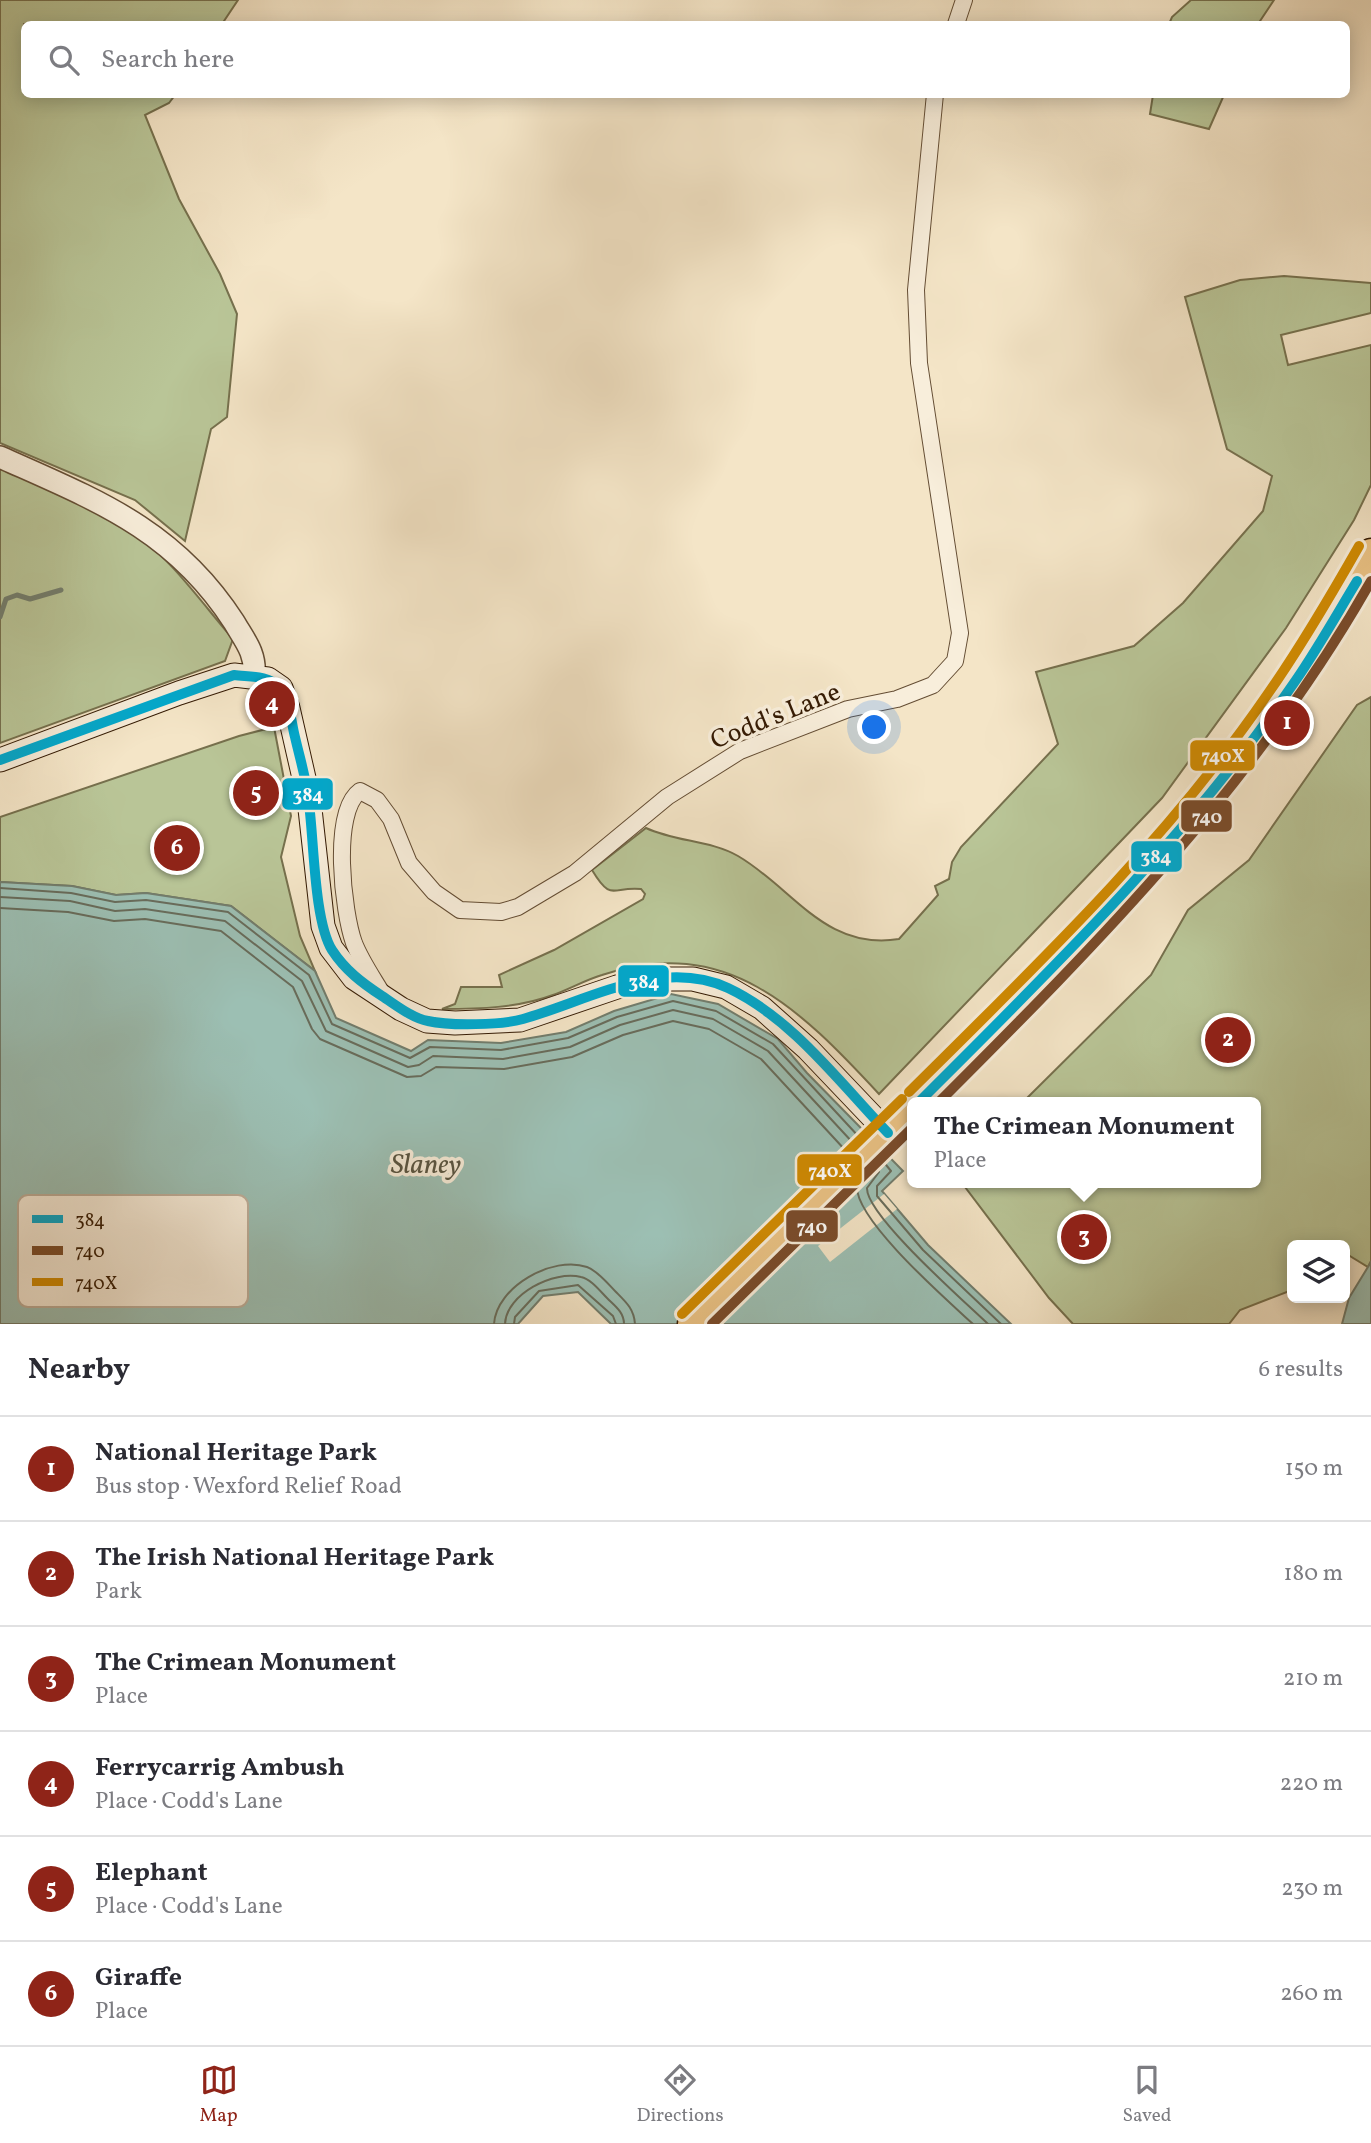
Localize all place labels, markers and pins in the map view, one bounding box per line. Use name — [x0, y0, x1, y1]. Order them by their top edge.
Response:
pin: 4 — [249, 678, 295, 730]
pin: 1 — [1264, 697, 1310, 749]
pin: 5 — [233, 767, 279, 819]
pin: 6 — [154, 822, 200, 874]
pin: 2 — [1205, 1014, 1251, 1066]
pin: 3 — [1061, 1211, 1107, 1263]

